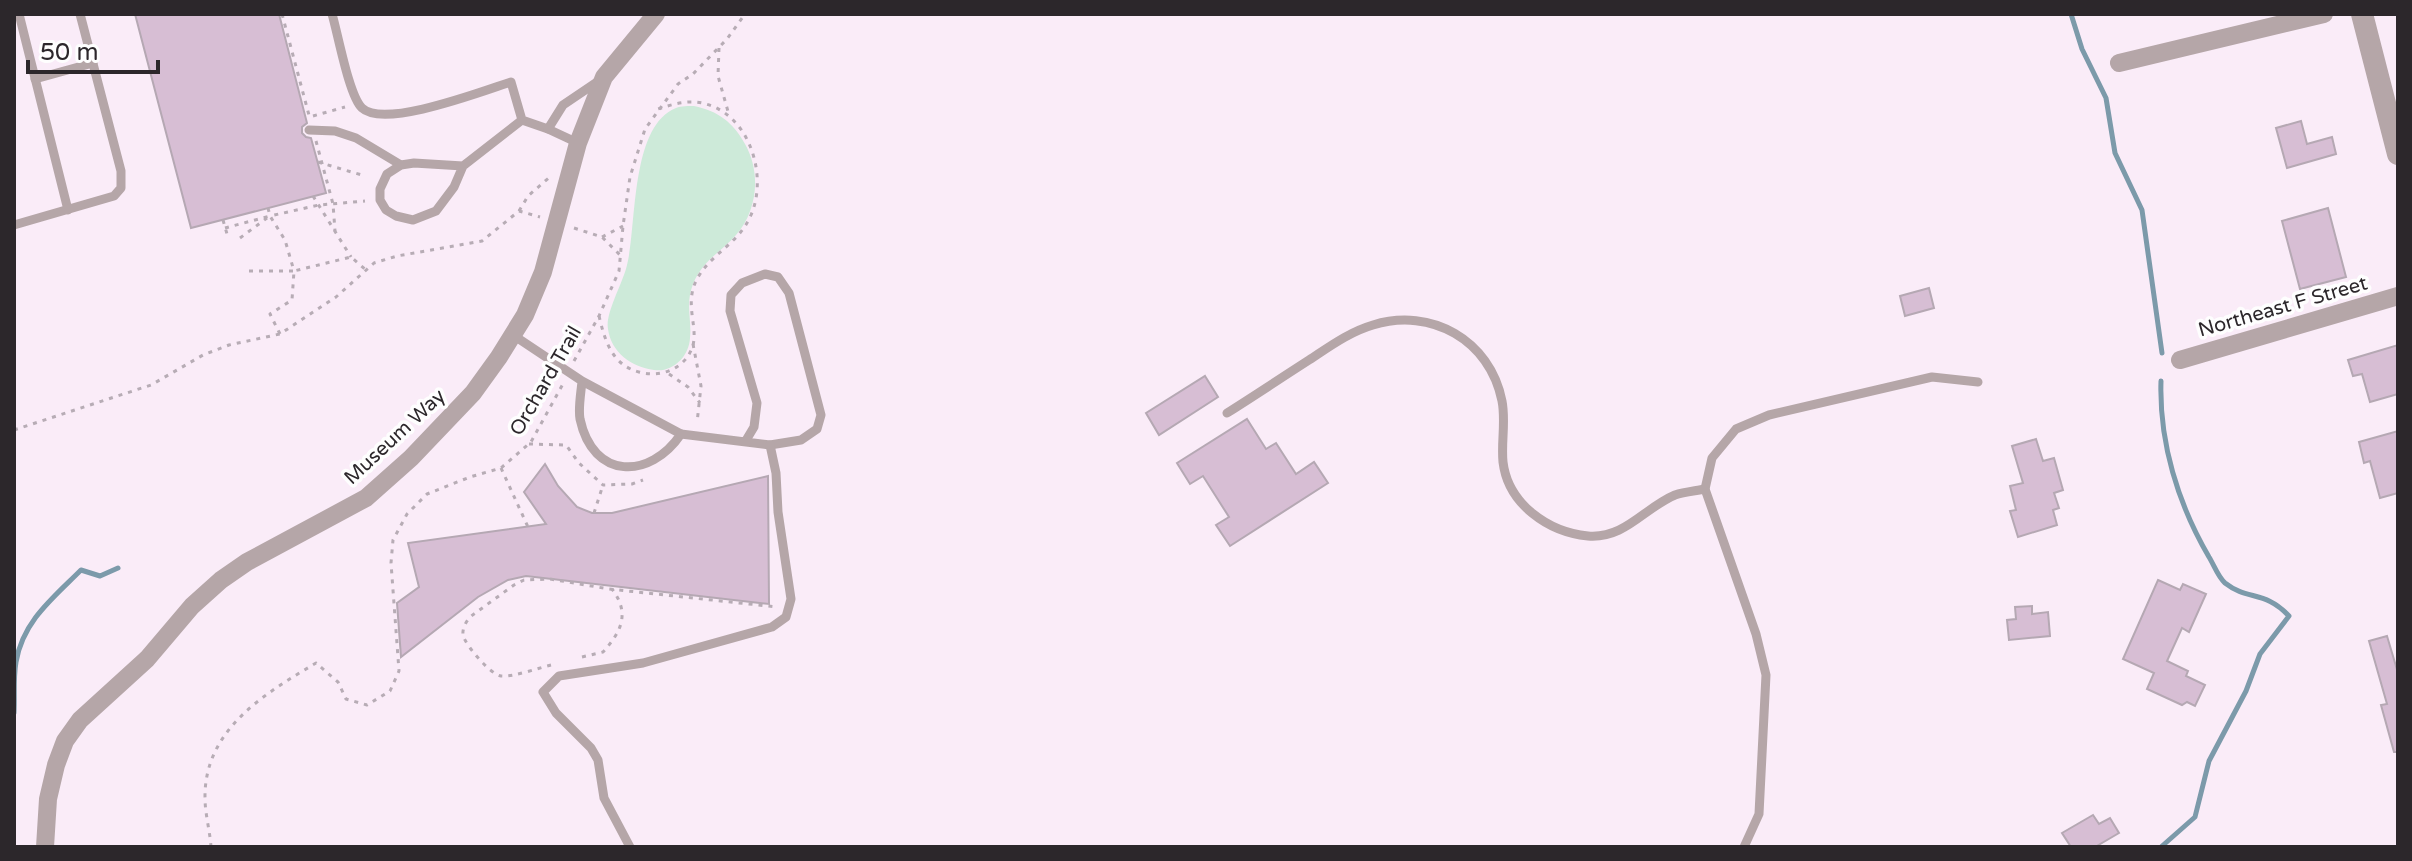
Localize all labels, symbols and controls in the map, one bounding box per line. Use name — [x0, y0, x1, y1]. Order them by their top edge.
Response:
scale bar — [28, 24, 158, 74]
text: 50 m — [40, 38, 98, 67]
street label: Northeast F Street — [2196, 271, 2371, 343]
street label: Orchard Trail — [505, 322, 587, 440]
street label: Museum Way — [340, 384, 451, 490]

